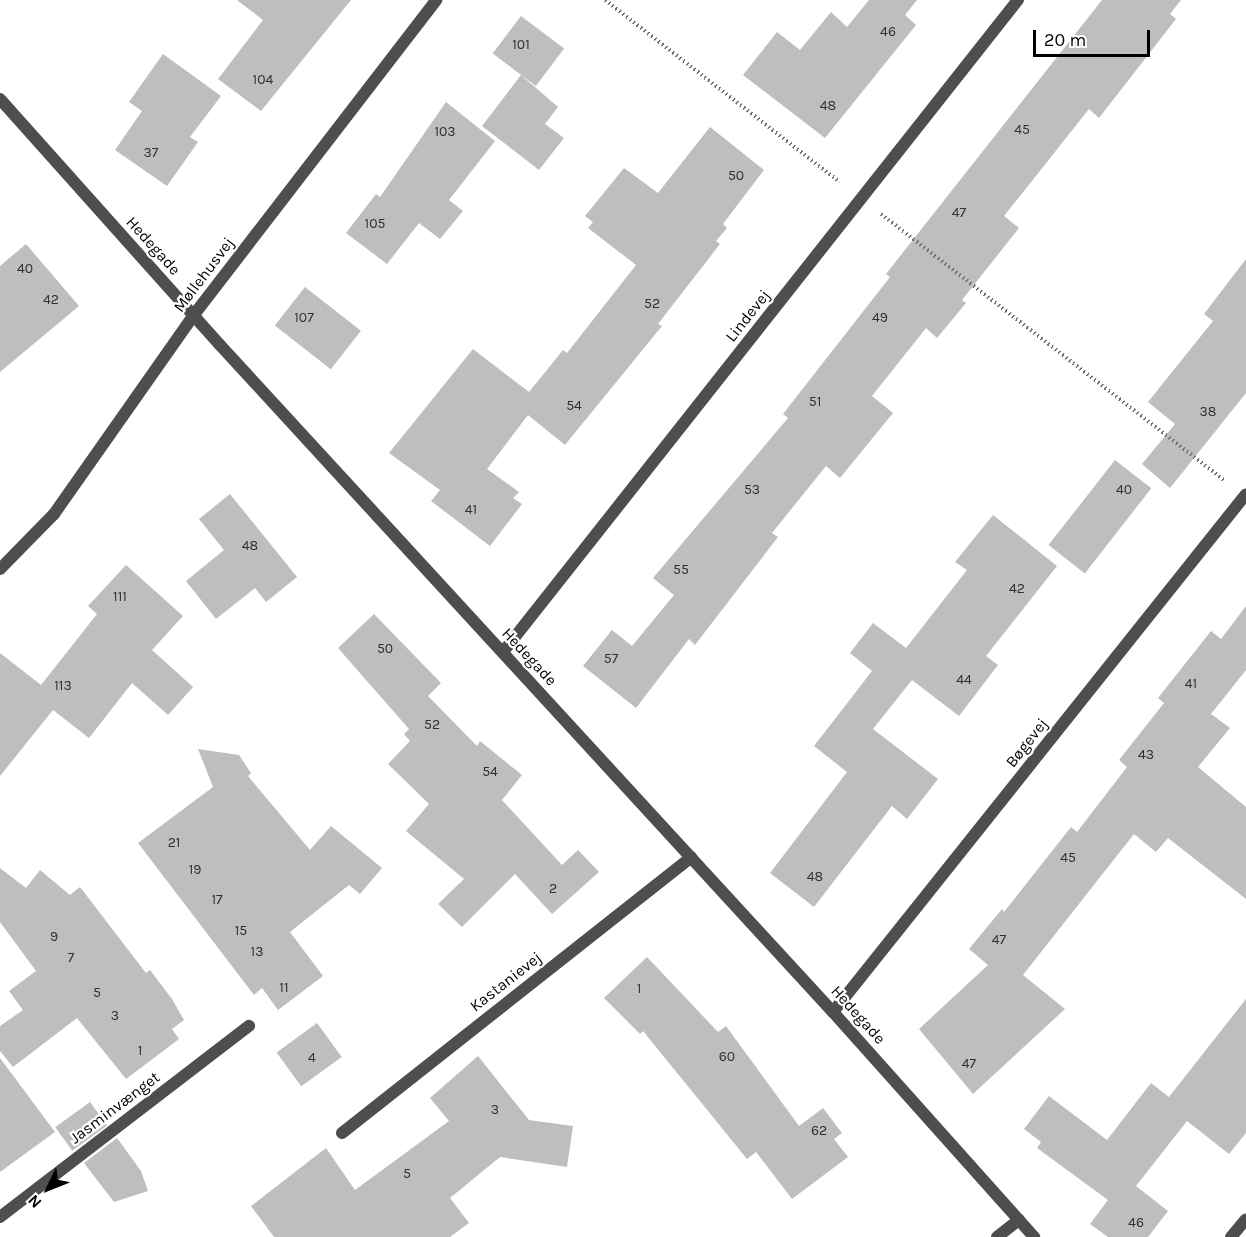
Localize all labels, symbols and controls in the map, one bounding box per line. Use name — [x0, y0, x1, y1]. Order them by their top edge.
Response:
scale bar — [1036, 18, 1153, 56]
house number: 46 — [880, 24, 896, 40]
text: 20 m — [1044, 29, 1086, 51]
house number: 101 — [512, 37, 530, 53]
house number: 104 — [253, 72, 273, 88]
house number: 48 — [820, 98, 836, 114]
house number: 45 — [1014, 122, 1030, 138]
house number: 103 — [434, 124, 456, 140]
house number: 37 — [144, 145, 158, 161]
house number: 50 — [728, 168, 744, 184]
house number: 47 — [952, 205, 966, 221]
street label: Hedegade — [122, 213, 184, 279]
house number: 105 — [365, 216, 385, 232]
street label: Møllehusvej — [170, 234, 238, 316]
house number: 40 — [17, 261, 33, 277]
street label: Lindevej — [722, 286, 774, 346]
house number: 42 — [43, 292, 59, 308]
house number: 52 — [644, 296, 660, 312]
house number: 107 — [294, 310, 314, 326]
house number: 49 — [872, 310, 888, 326]
house number: 51 — [809, 394, 821, 410]
house number: 54 — [566, 398, 582, 414]
house number: 38 — [1200, 404, 1216, 420]
house number: 53 — [744, 482, 760, 498]
house number: 40 — [1116, 482, 1132, 498]
house number: 41 — [465, 502, 477, 518]
house number: 48 — [242, 538, 258, 554]
house number: 55 — [673, 562, 689, 578]
house number: 42 — [1009, 581, 1025, 597]
house number: 111 — [113, 589, 127, 605]
street label: Hedegade — [497, 624, 561, 690]
house number: 50 — [377, 641, 393, 657]
house number: 57 — [604, 651, 618, 667]
house number: 44 — [956, 672, 972, 688]
house number: 41 — [1185, 676, 1197, 692]
house number: 113 — [54, 678, 72, 694]
street label: Bøgevej — [1002, 715, 1052, 771]
house number: 52 — [424, 717, 440, 733]
house number: 43 — [1138, 747, 1154, 763]
house number: 54 — [482, 764, 498, 780]
house number: 21 — [168, 835, 180, 851]
house number: 45 — [1060, 850, 1076, 866]
house number: 19 — [189, 862, 201, 878]
house number: 48 — [807, 869, 823, 885]
house number: 2 — [549, 881, 557, 897]
house number: 17 — [211, 892, 223, 908]
house number: 15 — [235, 923, 247, 939]
house number: 9 — [50, 929, 58, 945]
house number: 47 — [992, 932, 1006, 948]
house number: 13 — [251, 944, 263, 960]
street label: Kastanievej — [466, 948, 546, 1016]
house number: 7 — [68, 950, 74, 966]
house number: 11 — [279, 980, 289, 996]
house number: 1 — [637, 981, 641, 997]
street label: Hedegade — [827, 982, 889, 1048]
house number: 5 — [93, 985, 101, 1001]
house number: 3 — [111, 1008, 119, 1024]
house number: 1 — [138, 1043, 142, 1059]
house number: 60 — [719, 1049, 735, 1065]
house number: 4 — [308, 1050, 316, 1066]
house number: 47 — [962, 1056, 976, 1072]
street label: Jasminvænget — [66, 1068, 164, 1148]
house number: 3 — [491, 1102, 499, 1118]
house number: 62 — [811, 1123, 827, 1139]
north arrow — [18, 1159, 78, 1219]
house number: 5 — [403, 1166, 411, 1182]
text: N — [24, 1191, 45, 1212]
house number: 46 — [1128, 1215, 1144, 1231]

